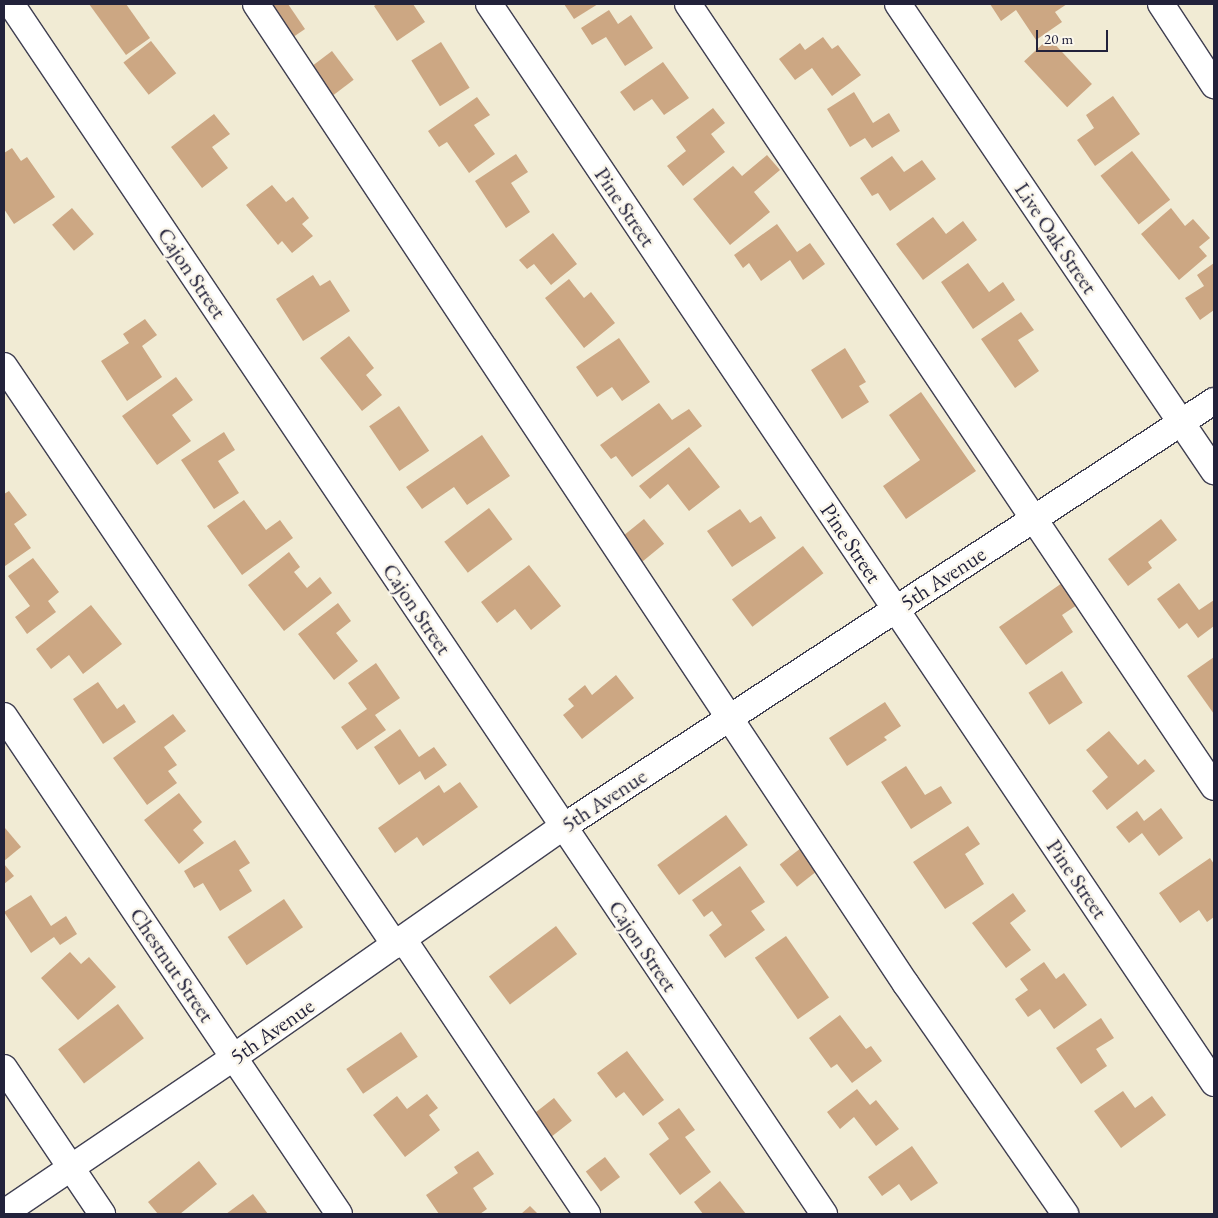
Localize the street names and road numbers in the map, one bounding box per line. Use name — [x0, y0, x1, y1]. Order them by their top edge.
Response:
street label: Pine Street — [589, 162, 661, 252]
street label: Live Oak Street — [1009, 177, 1103, 299]
street label: Cajon Street — [152, 222, 232, 324]
street label: Pine Street — [815, 498, 887, 588]
street label: 5th Avenue — [895, 541, 991, 615]
street label: Cajon Street — [377, 558, 457, 660]
street label: 5th Avenue — [556, 763, 652, 837]
street label: Pine Street — [1041, 834, 1113, 924]
street label: Cajon Street — [603, 895, 683, 997]
street label: Chestnut Street — [124, 903, 220, 1027]
street label: 5th Avenue — [225, 993, 319, 1069]

